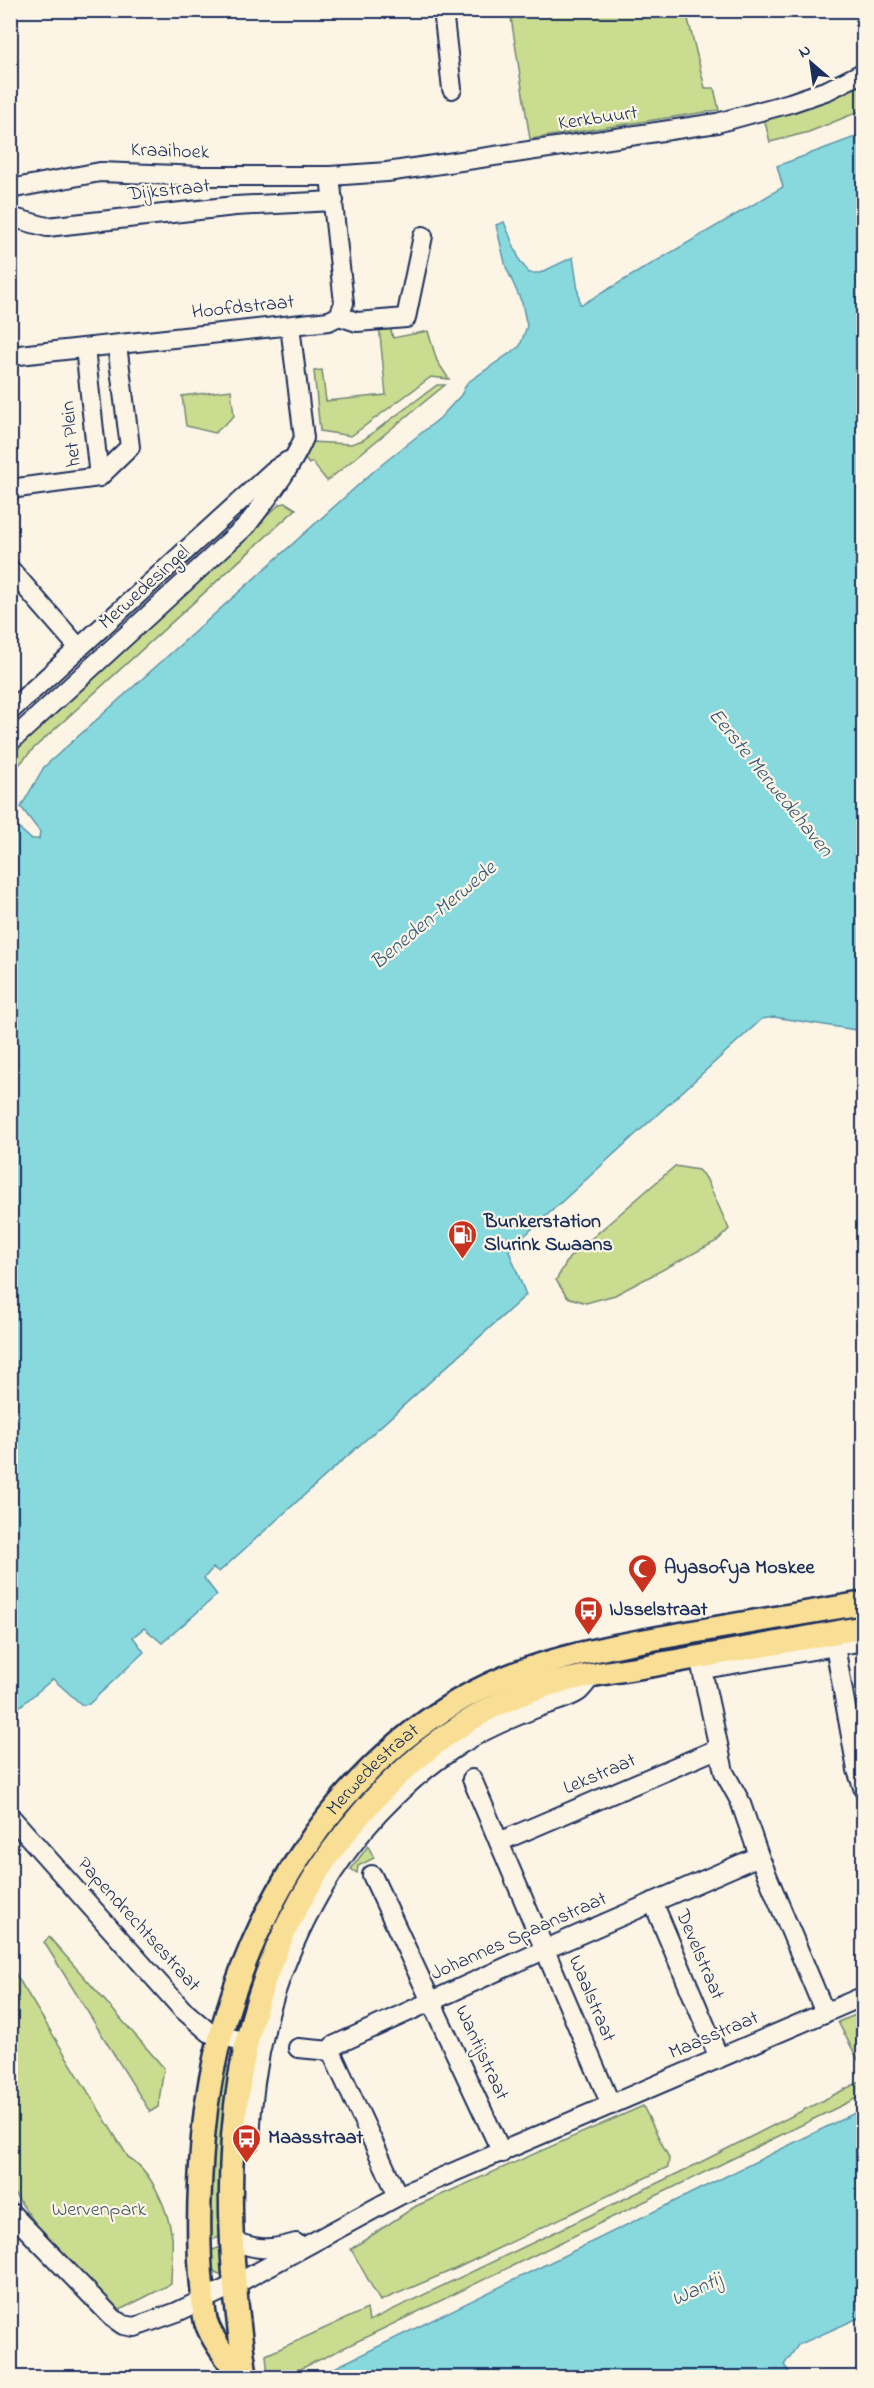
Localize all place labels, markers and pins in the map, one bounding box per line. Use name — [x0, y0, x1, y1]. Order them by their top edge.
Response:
place label: Bunkerstation Slurink Swaans — [483, 1208, 613, 1260]
fuel station icon: Bunkerstation Slurink Swaans — [447, 1218, 479, 1260]
mosque icon: Ayasofya Moskee — [627, 1552, 659, 1594]
place label: Ayasofya Moskee — [664, 1554, 815, 1584]
bus stop icon: IJsselstraat — [572, 1594, 604, 1636]
place label: IJsselstraat — [609, 1596, 708, 1625]
bus stop icon: Maasstraat — [231, 2122, 263, 2164]
place label: Maasstraat — [268, 2124, 364, 2153]

